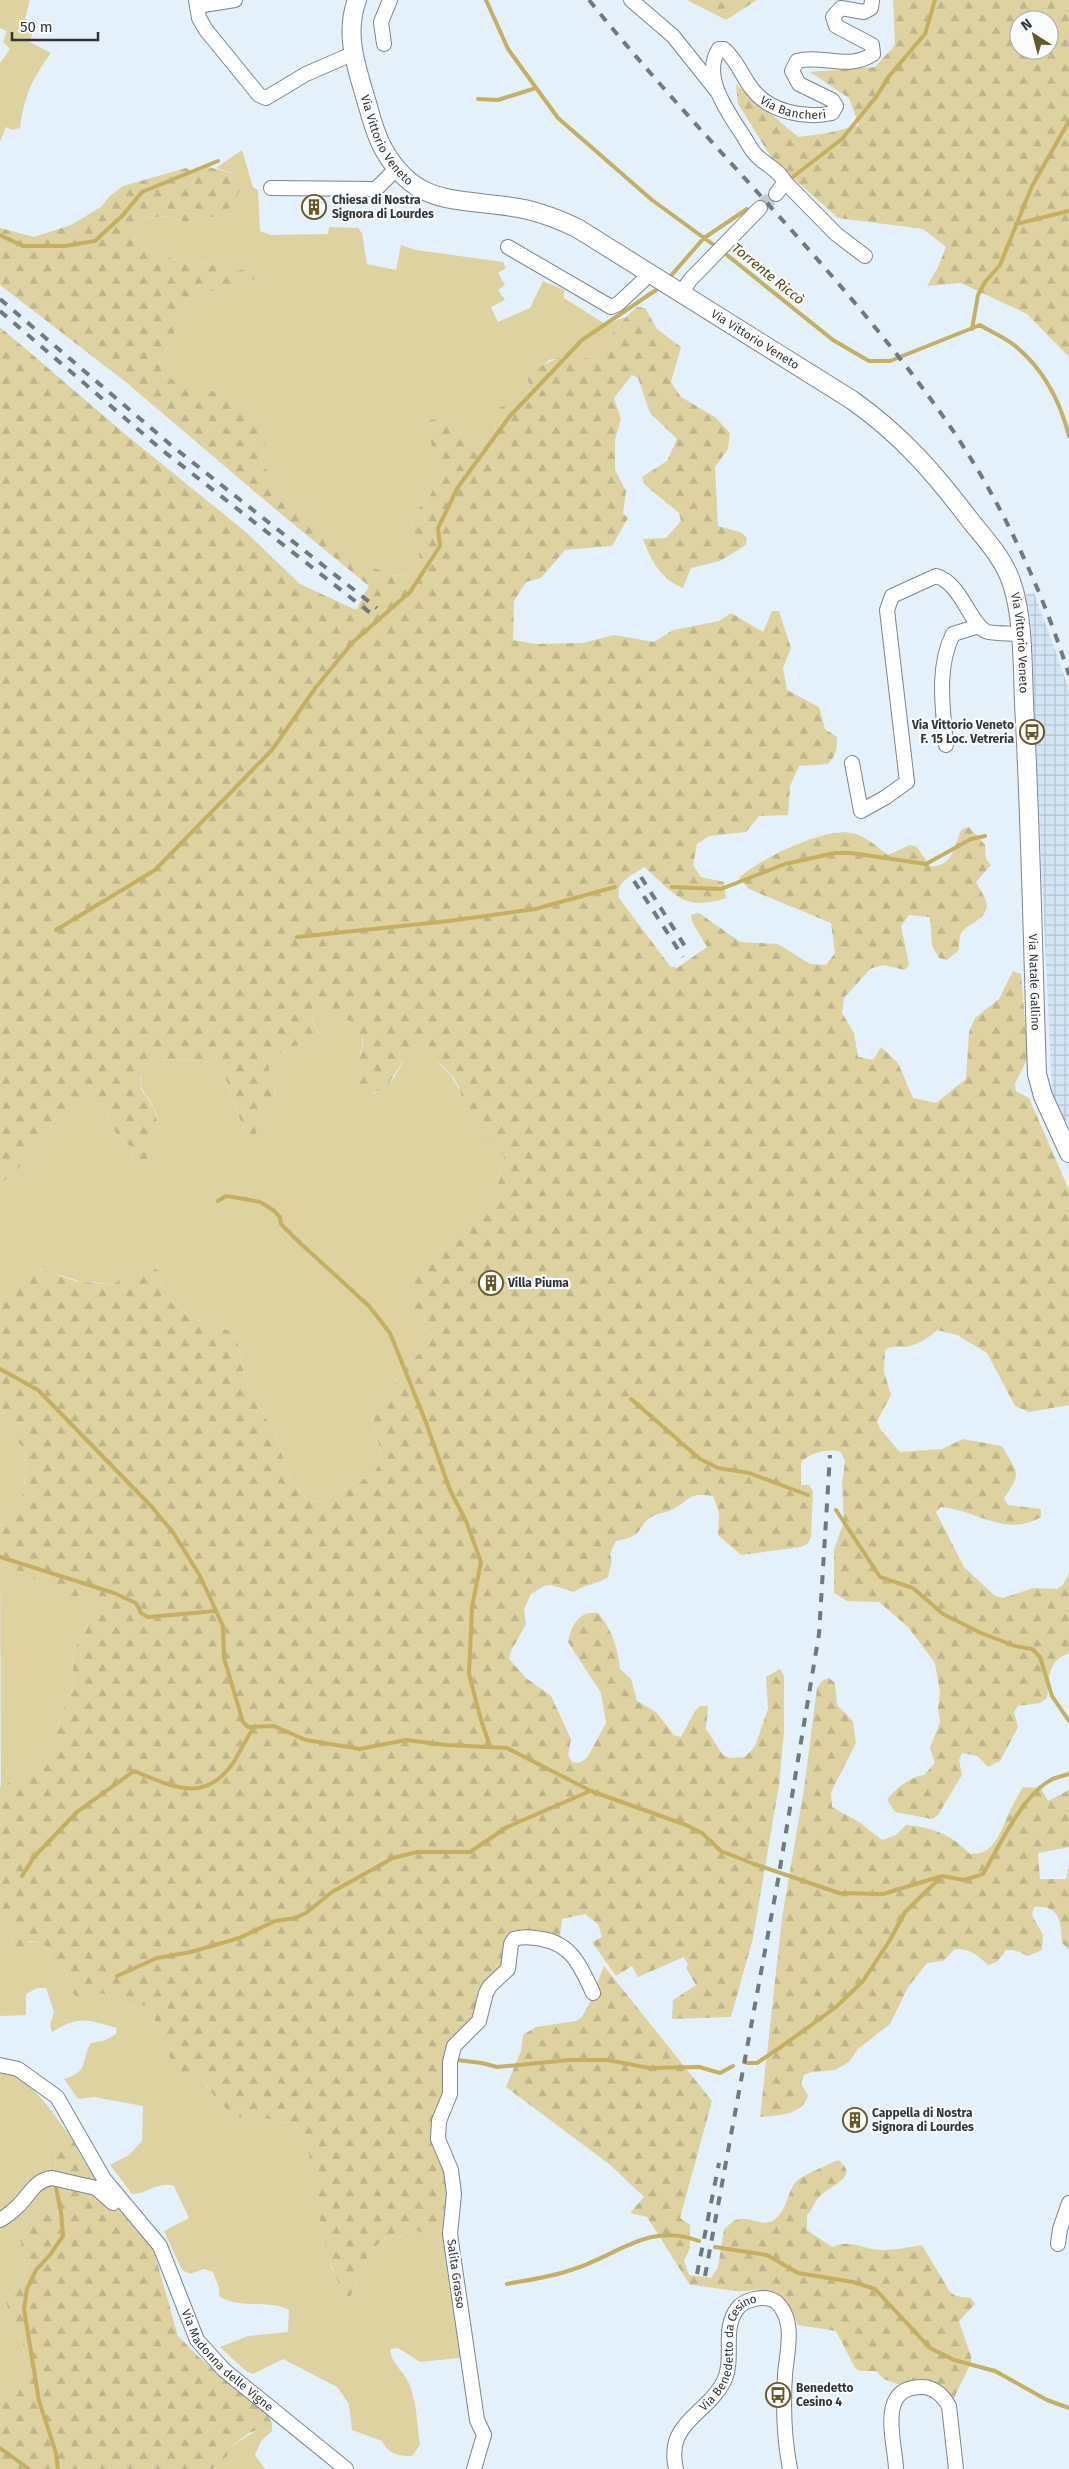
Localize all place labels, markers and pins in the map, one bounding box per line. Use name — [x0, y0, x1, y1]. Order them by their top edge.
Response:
place label: Chiesa di Nostra Signora di Lourdes — [332, 193, 434, 221]
building icon: Chiesa di Nostra Signora di Lourdes — [301, 194, 327, 220]
place label: Via Vittorio Veneto F. 15 Loc. Vetreria — [911, 718, 1014, 746]
bus stop icon: Via Vittorio Veneto F. 15 Loc. Vetreria — [1019, 719, 1045, 745]
building icon: Villa Piuma — [478, 1270, 504, 1296]
place label: Villa Piuma — [507, 1276, 569, 1290]
place label: Cappella di Nostra Signora di Lourdes — [872, 2106, 974, 2134]
building icon: Cappella di Nostra Signora di Lourdes — [842, 2107, 868, 2133]
place label: Benedetto Cesino 4 — [796, 2381, 853, 2409]
bus stop icon: Benedetto Cesino 4 — [765, 2382, 791, 2408]

